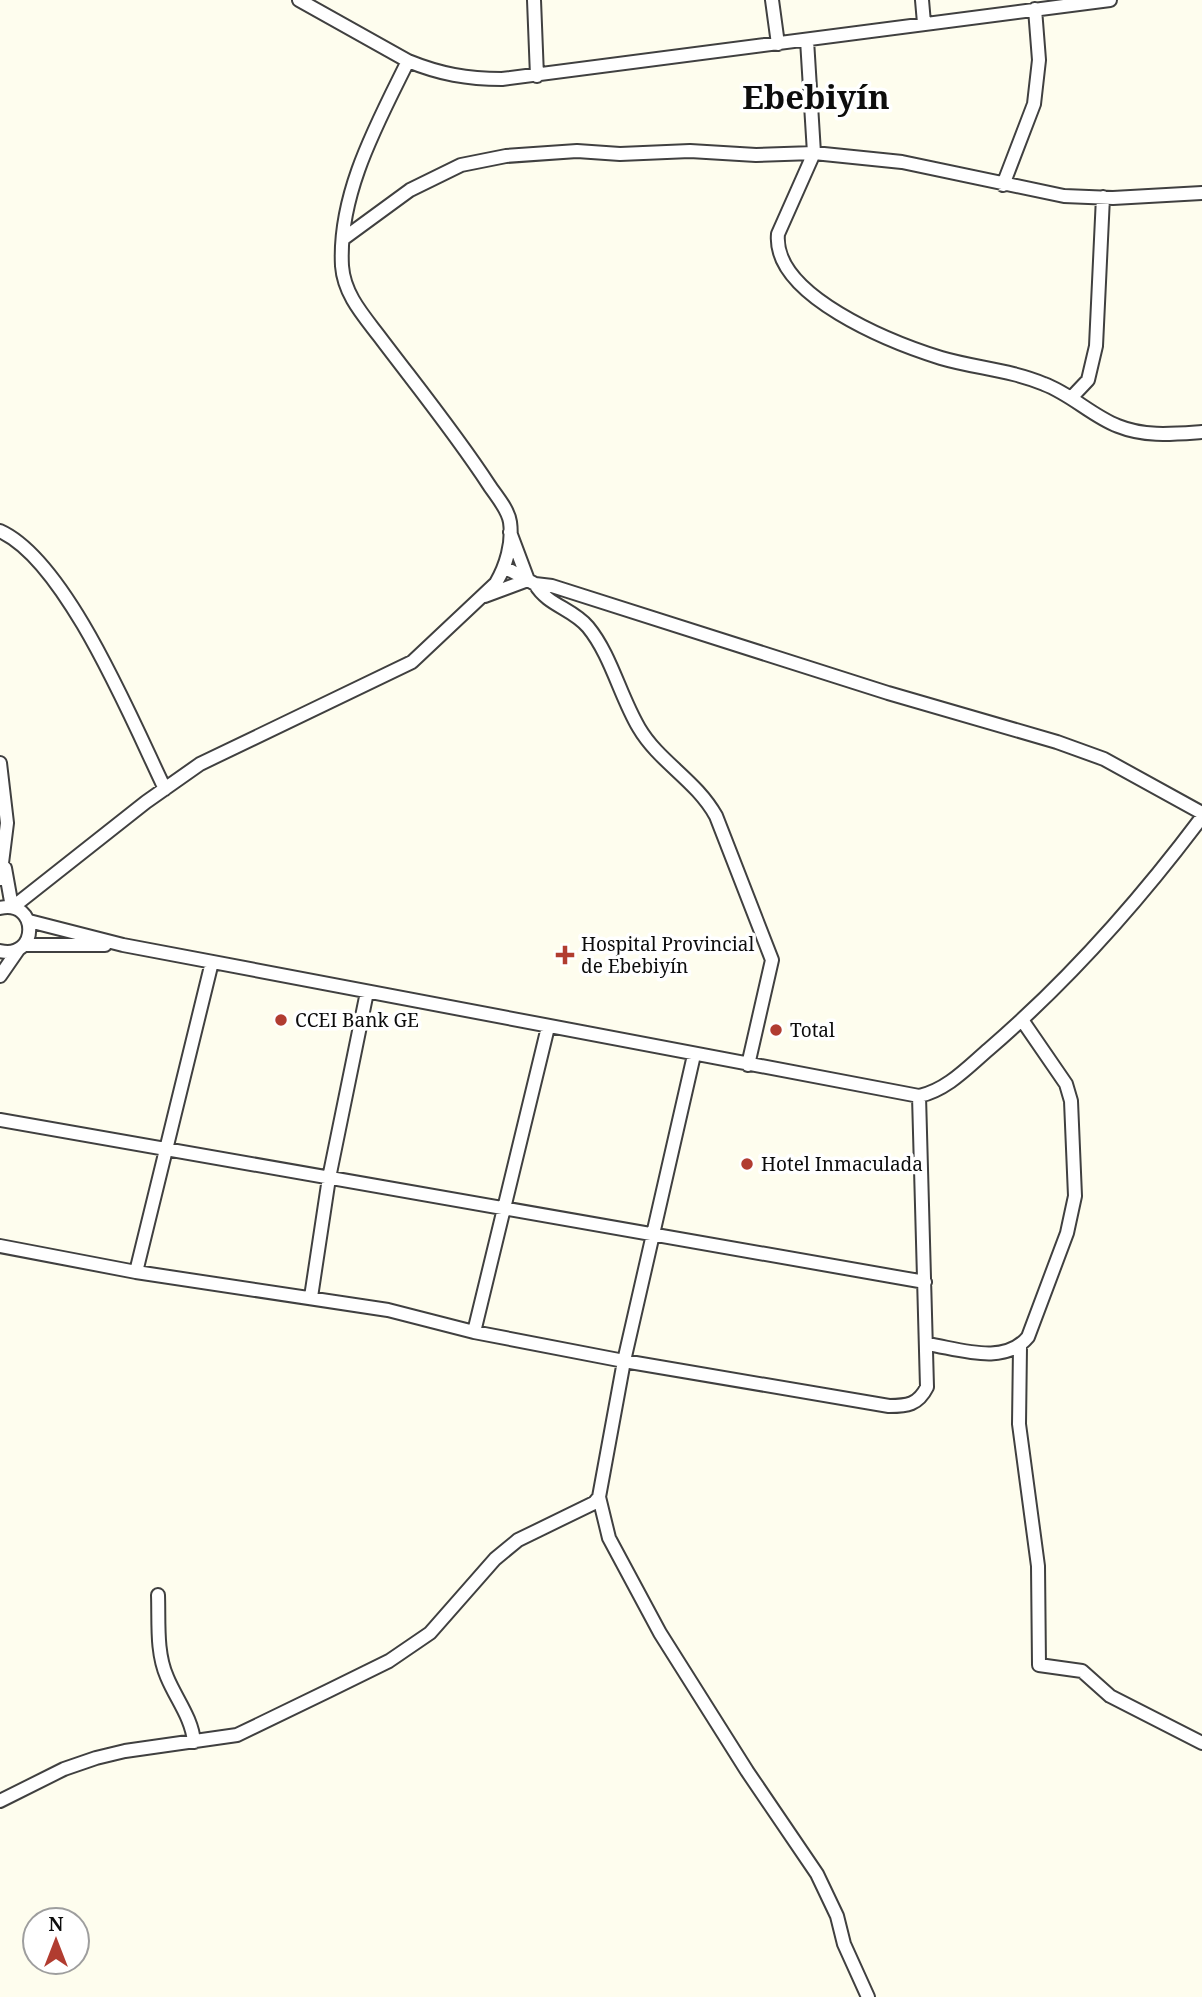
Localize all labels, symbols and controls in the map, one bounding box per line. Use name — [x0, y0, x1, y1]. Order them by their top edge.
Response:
district label: Ebebiyín — [742, 74, 890, 119]
place label: Hospital Provincial de Ebebiyín — [581, 931, 754, 979]
marker: Hospital Provincial de Ebebiyín — [555, 945, 575, 965]
place label: CCEI Bank GE — [295, 1007, 419, 1033]
marker: CCEI Bank GE — [273, 1012, 289, 1028]
place label: Total — [790, 1017, 835, 1043]
marker: Total — [768, 1022, 784, 1038]
place label: Hotel Inmaculada — [761, 1151, 923, 1177]
marker: Hotel Inmaculada — [739, 1156, 755, 1172]
north arrow — [21, 1906, 91, 1976]
text: N — [49, 1911, 64, 1937]

